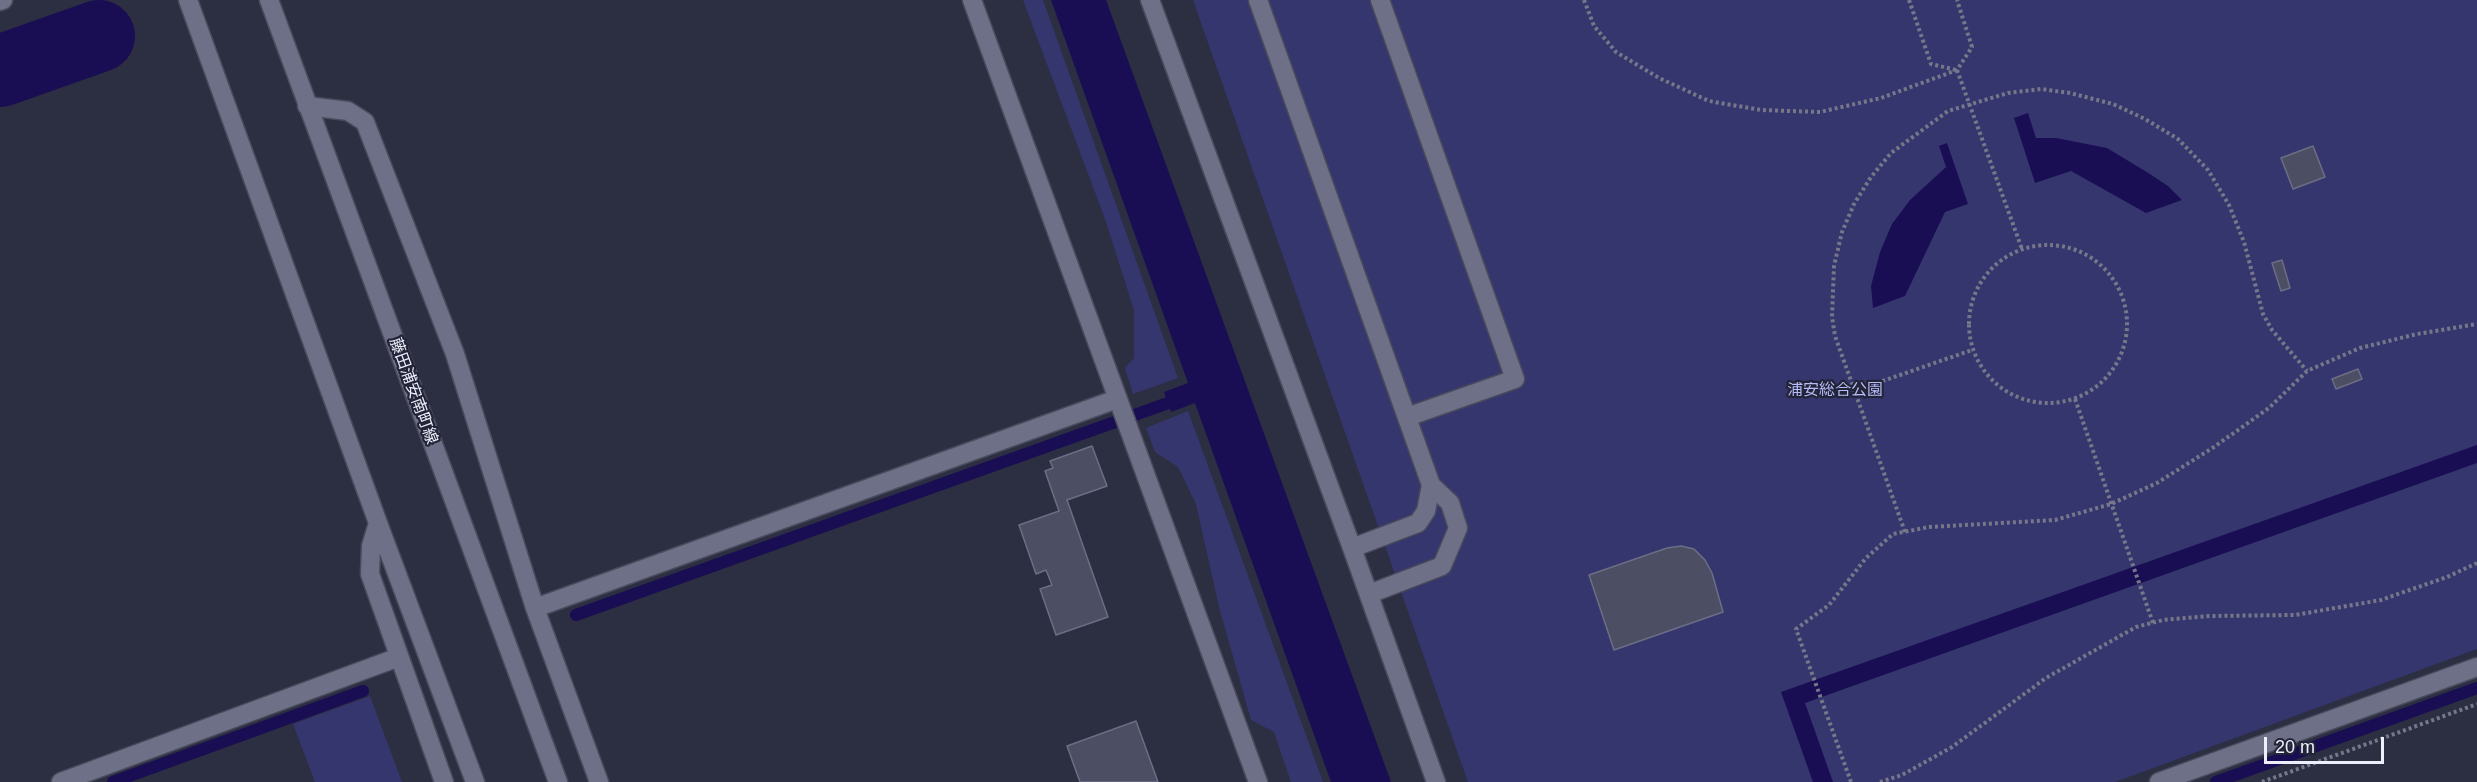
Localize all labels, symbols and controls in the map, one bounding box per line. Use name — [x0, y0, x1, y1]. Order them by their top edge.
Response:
street label: 藤田浦安南町線 — [385, 335, 441, 447]
park label: 浦安総合公園 — [1787, 381, 1883, 401]
scale bar — [2267, 725, 2387, 763]
text: 20 m — [2275, 737, 2315, 757]

